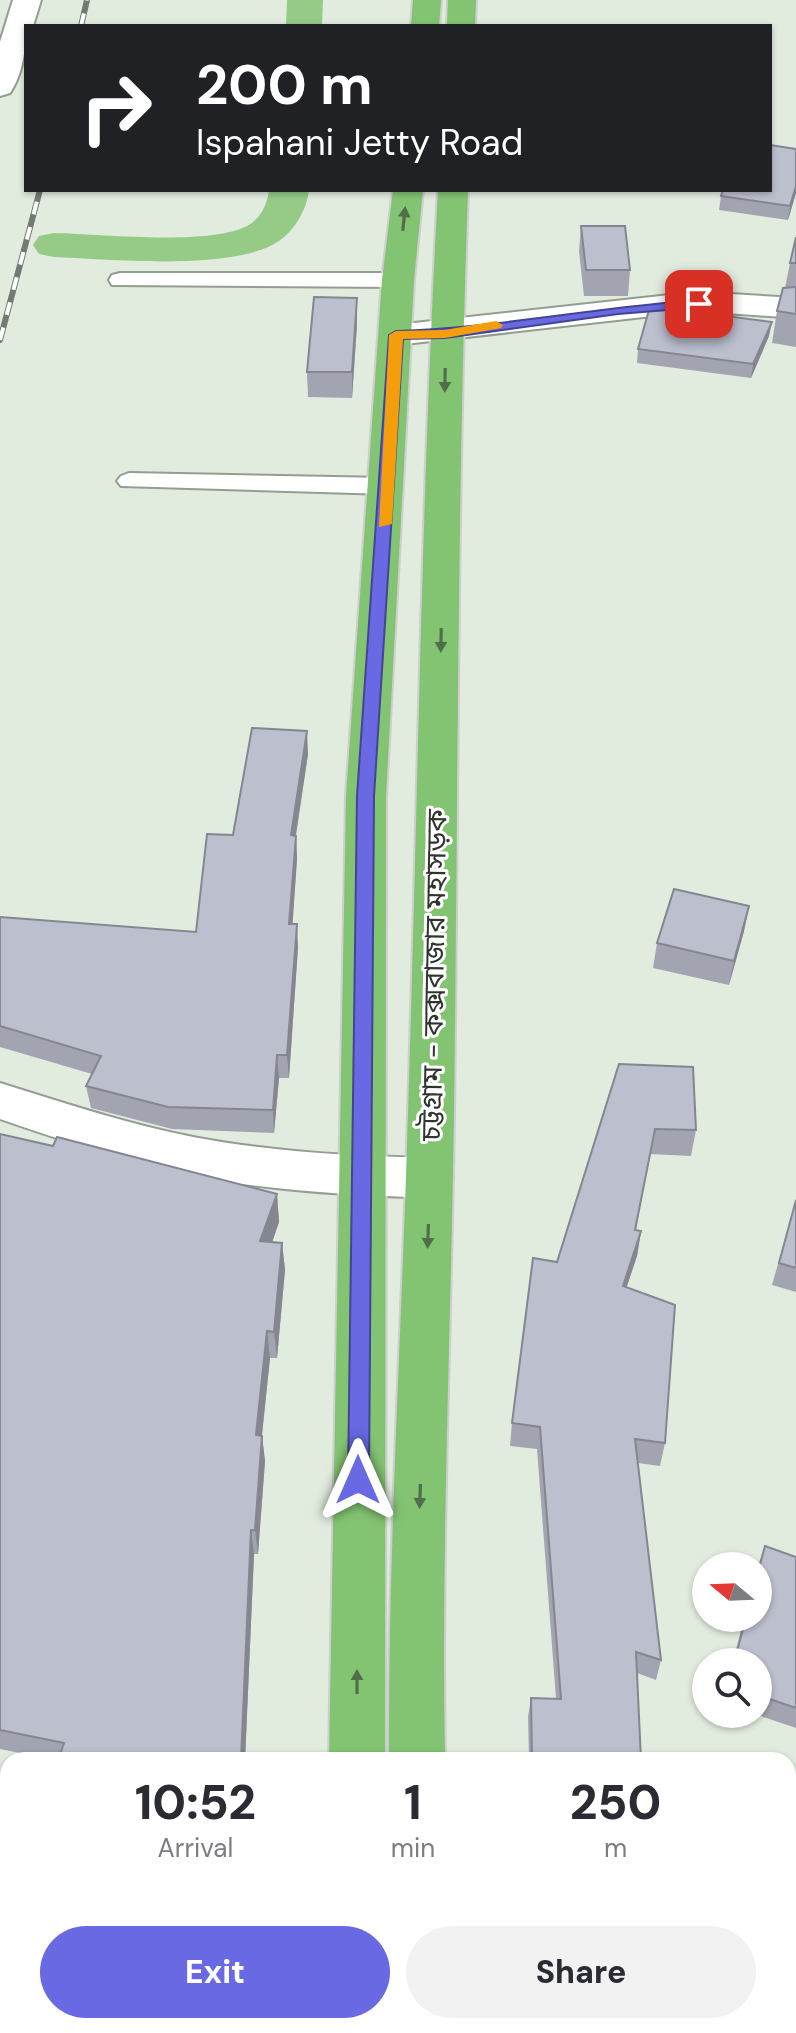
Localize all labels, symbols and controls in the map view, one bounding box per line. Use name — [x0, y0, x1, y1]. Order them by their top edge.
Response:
text: 200 m — [196, 48, 373, 121]
icon: right — [64, 56, 168, 160]
text: Ispahani Jetty Road — [196, 119, 523, 166]
one-way arrow — [398, 207, 411, 232]
pin — [665, 270, 733, 338]
icon: arrive — [677, 282, 721, 326]
one-way arrow — [438, 368, 451, 393]
one-way arrow — [434, 628, 447, 653]
street label: চট্টগ্রাম - কক্সবাজার মহাসড়ক — [413, 808, 455, 1142]
one-way arrow — [422, 1224, 434, 1249]
position arrow — [316, 1438, 400, 1522]
one-way arrow — [414, 1484, 427, 1509]
north arrow — [692, 1552, 772, 1632]
map controls — [692, 1552, 772, 1728]
button: search — [692, 1648, 772, 1728]
one-way arrow — [351, 1669, 363, 1694]
text: 10:52 — [135, 1771, 256, 1834]
text: 1 — [404, 1771, 422, 1834]
text: 250 — [570, 1771, 661, 1834]
text: Arrival — [158, 1831, 233, 1865]
text: min — [391, 1831, 435, 1865]
text: m — [604, 1831, 627, 1865]
button: Exit — [40, 1926, 390, 2018]
button: Share — [406, 1926, 756, 2018]

